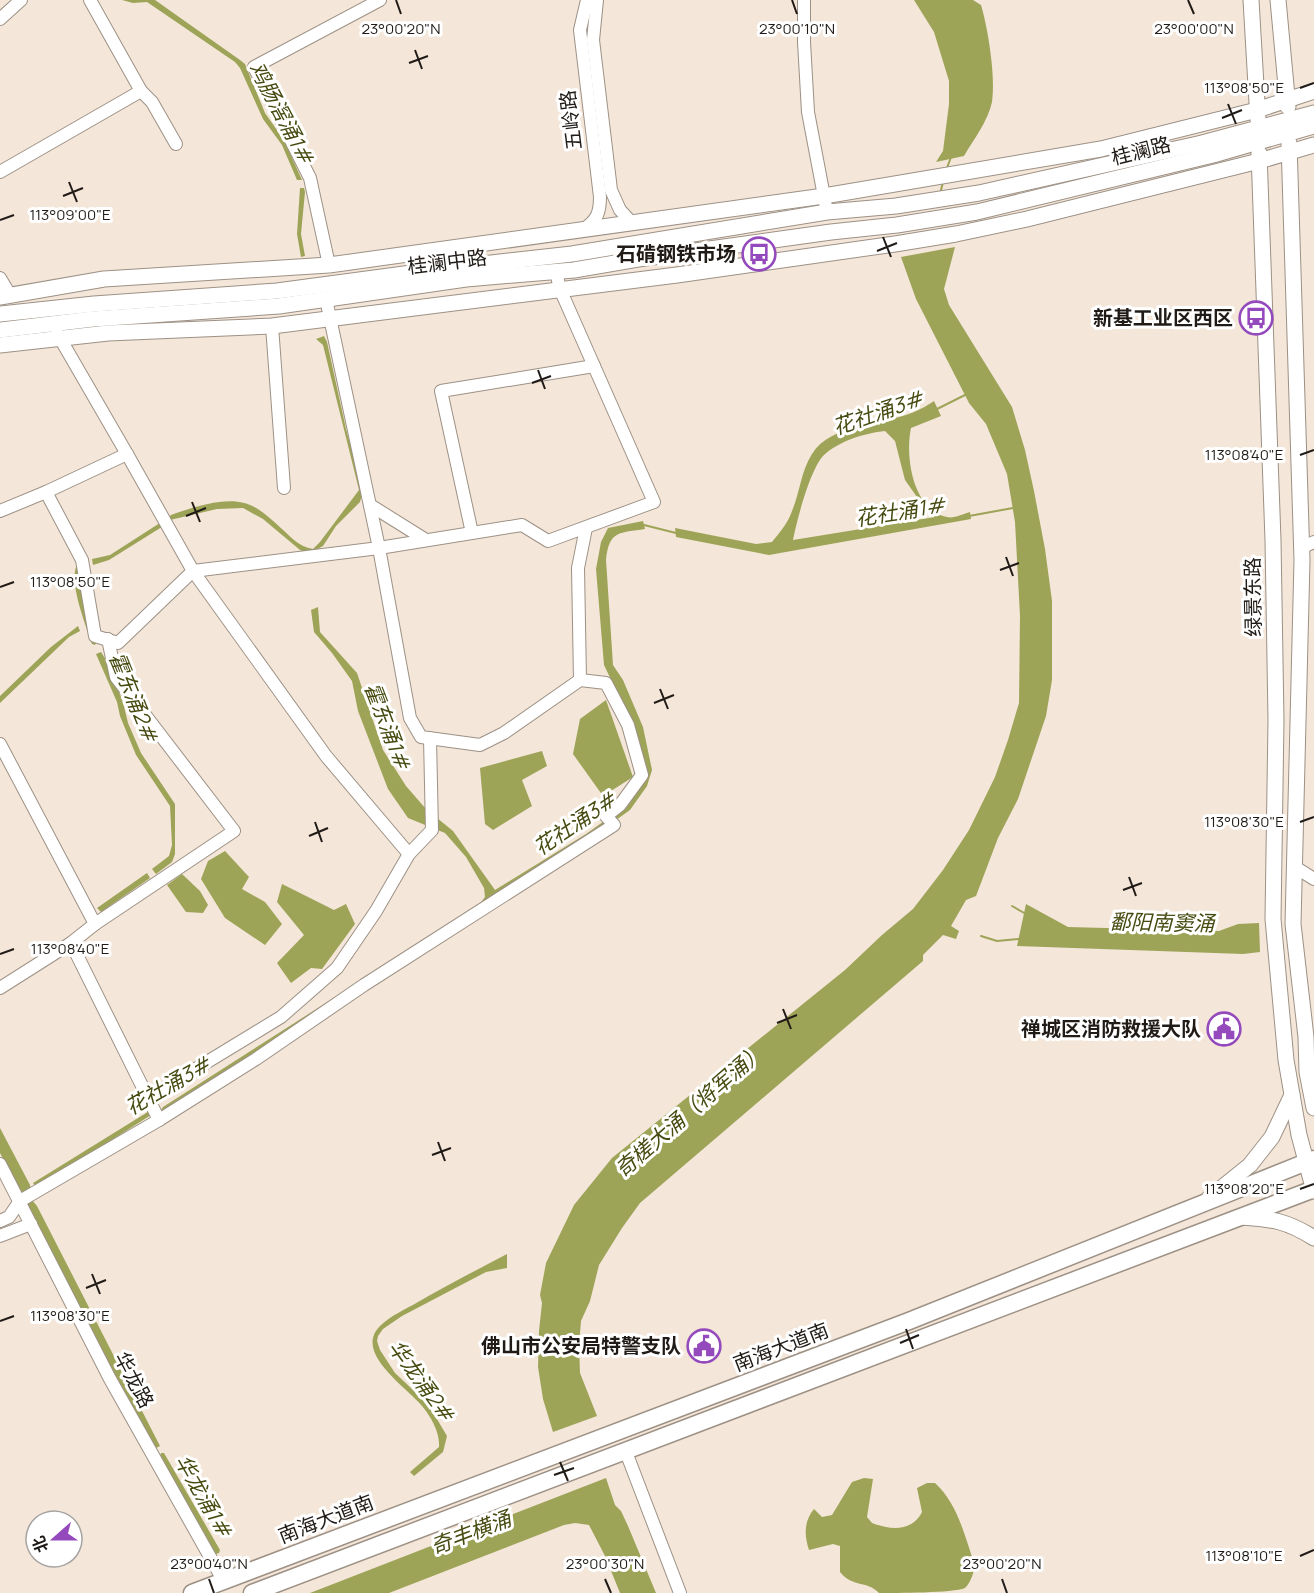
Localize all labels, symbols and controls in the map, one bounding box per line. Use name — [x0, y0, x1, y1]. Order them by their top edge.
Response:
text: 23°00'20"N — [362, 18, 440, 39]
text: 23°00'10"N — [759, 18, 835, 39]
text: 23°00'00"N — [1154, 18, 1234, 39]
water label: 鸡肠滘涌1# — [243, 57, 321, 170]
text: 113°08'50"E — [1204, 77, 1284, 98]
street label: 五岭路 — [553, 89, 588, 151]
street label: 桂澜路 — [1109, 130, 1173, 171]
text: 113°09'00"E — [29, 204, 111, 225]
bus stop icon: 石𬒔钢铁市场 — [741, 236, 777, 272]
place label: 石𬒔钢铁市场 — [616, 240, 736, 267]
street label: 桂澜中路 — [406, 243, 488, 280]
bus stop icon: 新基工业区西区 — [1238, 300, 1274, 336]
place label: 新基工业区西区 — [1093, 304, 1233, 331]
water label: 花社涌3# — [829, 383, 928, 441]
text: 113°08'40"E — [1205, 444, 1283, 465]
water label: 花社涌1# — [853, 490, 948, 532]
street label: 绿景东路 — [1238, 557, 1267, 637]
text: 113°08'50"E — [30, 571, 110, 592]
water label: 霍东涌2# — [103, 648, 165, 747]
water label: 霍东涌1# — [359, 678, 418, 774]
water label: 花社涌3# — [528, 784, 623, 861]
text: 113°08'30"E — [1204, 811, 1284, 832]
water label: 鄱阳南窦涌 — [1109, 907, 1217, 937]
text: 113°08'40"E — [31, 938, 109, 959]
public building icon: 禅城区消防救援大队 — [1206, 1011, 1242, 1047]
place label: 禅城区消防救援大队 — [1021, 1015, 1201, 1042]
water label: 奇槎大涌（将军涌） — [609, 1038, 770, 1183]
water label: 花社涌3# — [120, 1049, 217, 1121]
text: 113°08'20"E — [1204, 1178, 1284, 1199]
text: 113°08'30"E — [30, 1305, 110, 1326]
street label: 南海大道南 — [729, 1316, 832, 1377]
public building icon: 佛山市公安局特警支队 — [686, 1328, 722, 1364]
place label: 佛山市公安局特警支队 — [481, 1332, 681, 1359]
water label: 华龙涌2# — [383, 1334, 462, 1428]
street label: 华龙路 — [108, 1347, 160, 1413]
water label: 华龙涌1# — [169, 1449, 239, 1543]
street label: 南海大道南 — [274, 1488, 377, 1549]
water label: 奇丰横涌 — [426, 1503, 517, 1560]
north arrow — [24, 1509, 84, 1569]
text: 北 — [27, 1533, 53, 1556]
text: 113°08'10"E — [1205, 1545, 1283, 1566]
text: 23°00'40"N — [170, 1553, 248, 1574]
text: 23°00'30"N — [566, 1553, 644, 1574]
text: 23°00'20"N — [963, 1553, 1041, 1574]

